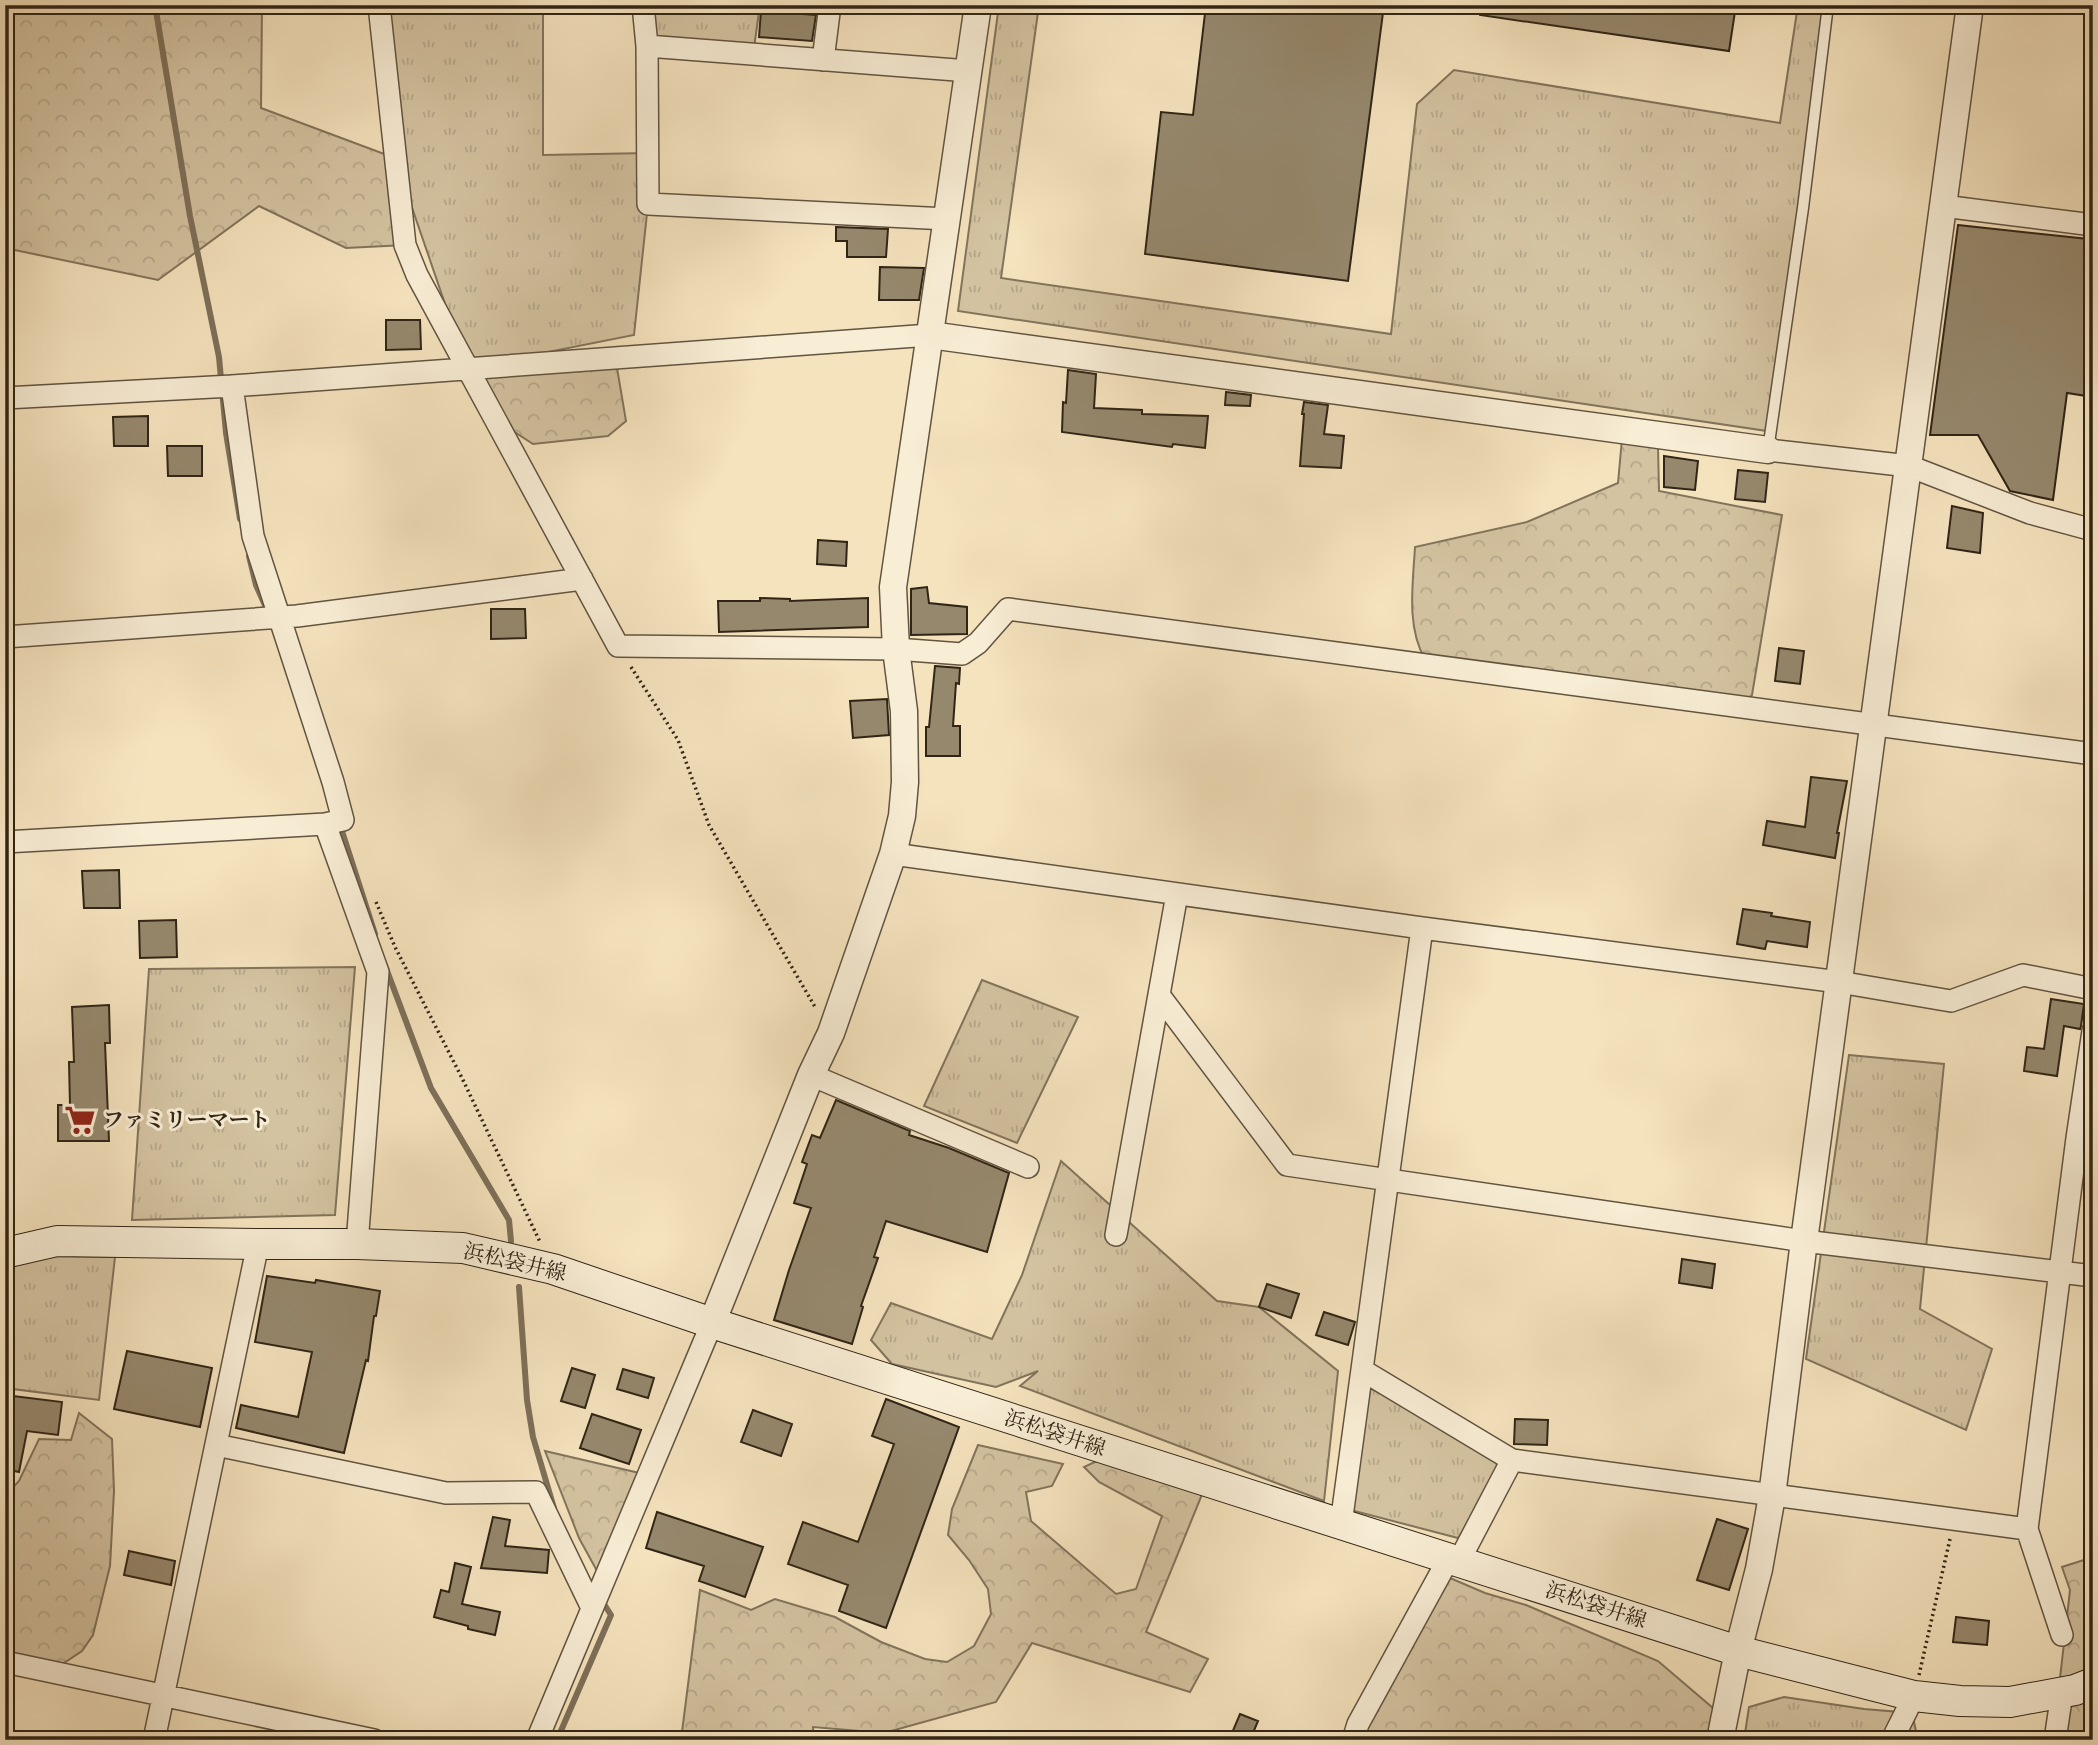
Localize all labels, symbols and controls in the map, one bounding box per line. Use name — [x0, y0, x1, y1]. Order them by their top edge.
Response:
supermarket icon: ファミリーマート — [63, 1103, 97, 1137]
place label: ファミリーマート — [103, 1106, 271, 1135]
street label: 浜松袋井線 — [460, 1237, 569, 1288]
street label: 浜松袋井線 — [1000, 1403, 1109, 1463]
street label: 浜松袋井線 — [1541, 1575, 1650, 1635]

